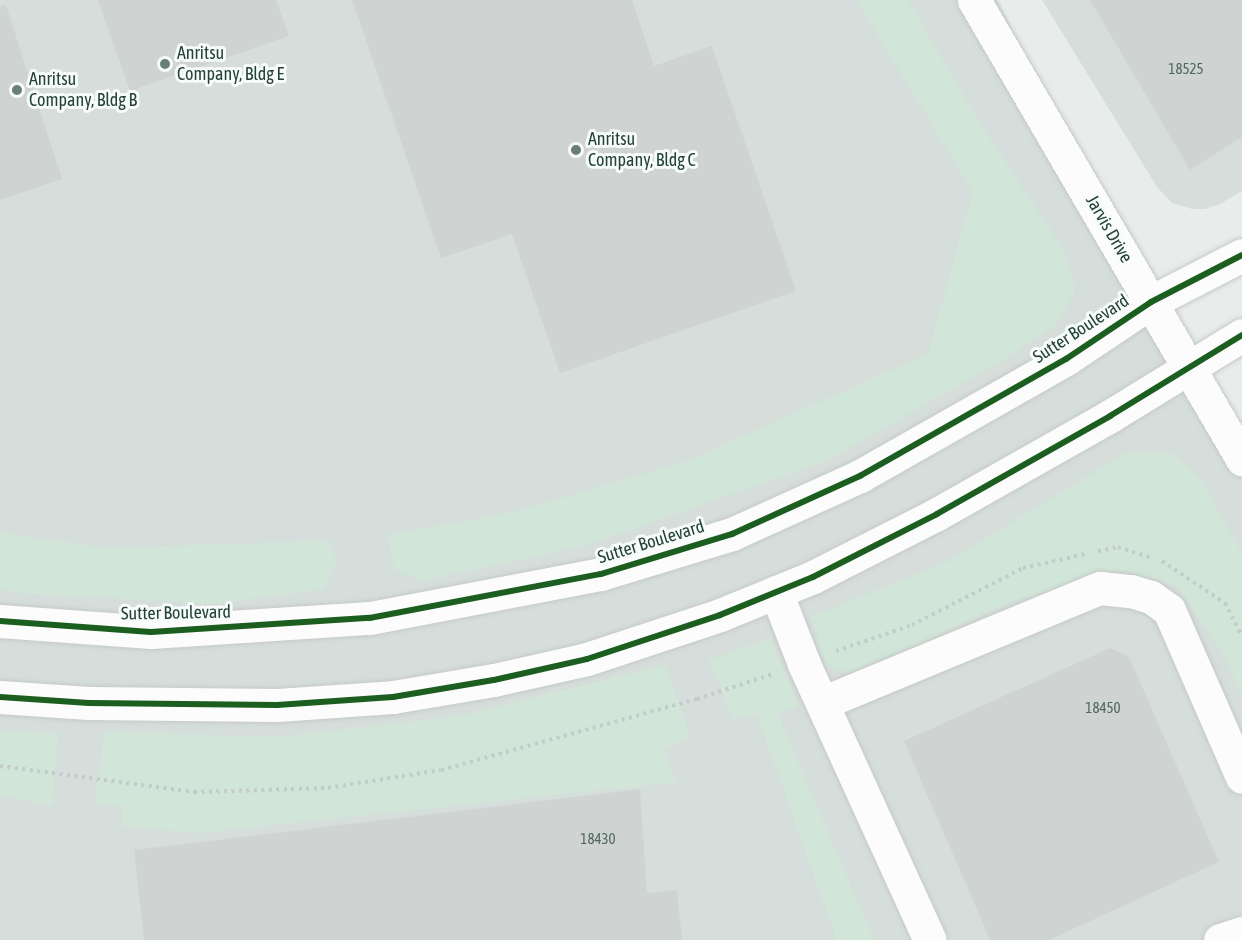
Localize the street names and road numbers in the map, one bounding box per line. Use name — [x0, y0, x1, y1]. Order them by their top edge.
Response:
street label: Jarvis Drive — [1081, 191, 1137, 267]
street label: Sutter Boulevard — [1029, 290, 1133, 368]
street label: Sutter Boulevard — [595, 516, 707, 568]
street label: Sutter Boulevard — [121, 601, 231, 625]

